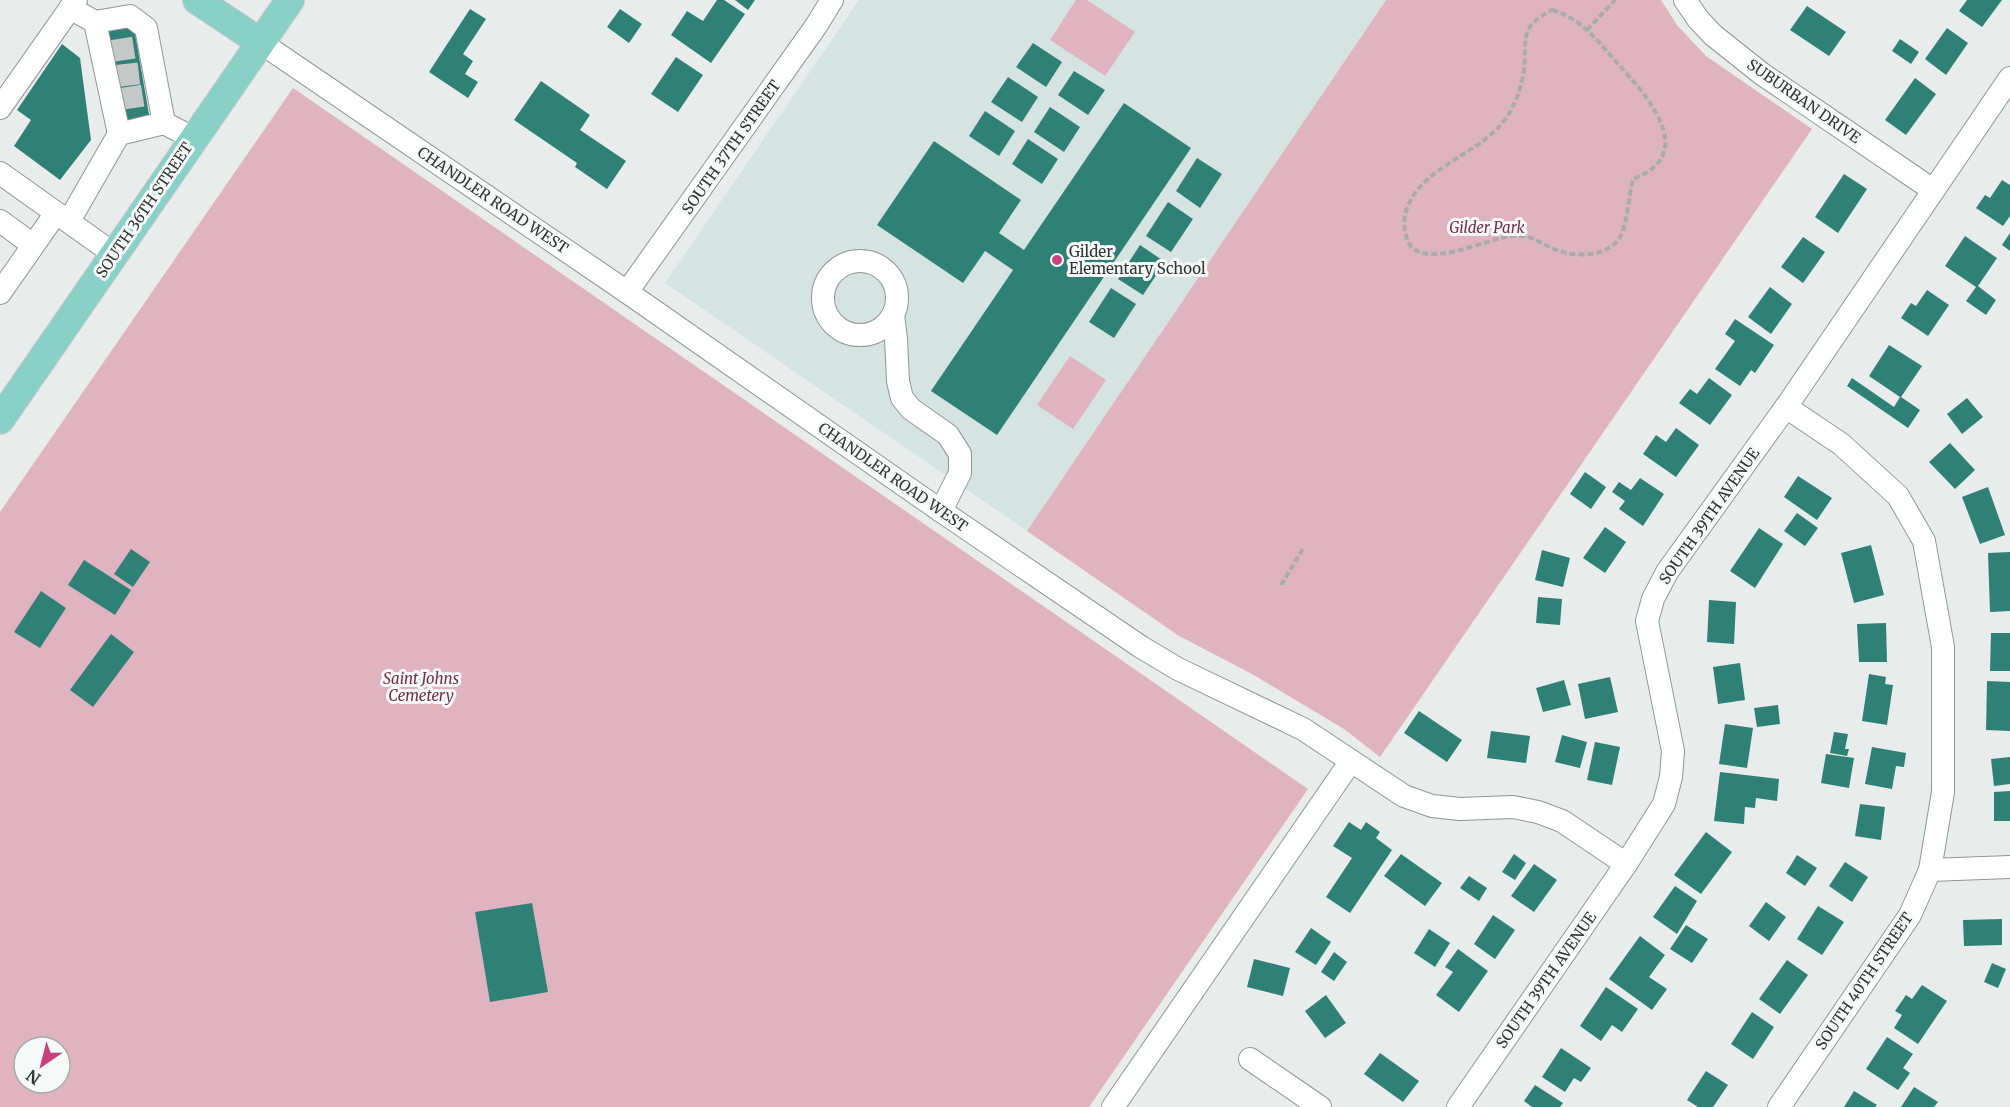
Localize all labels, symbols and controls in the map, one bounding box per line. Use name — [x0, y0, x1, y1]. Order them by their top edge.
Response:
street label: SUBURBAN DRIVE — [1744, 55, 1865, 148]
street label: SOUTH 37TH STREET — [678, 76, 785, 218]
street label: SOUTH 36TH STREET — [92, 138, 197, 281]
street label: CHANDLER ROAD WEST — [414, 142, 573, 258]
park label: Gilder Park — [1449, 218, 1525, 237]
place label: Gilder Elementary School — [1069, 242, 1206, 278]
marker: Gilder Elementary School — [1050, 253, 1064, 267]
street label: CHANDLER ROAD WEST — [815, 418, 972, 536]
street label: SOUTH 39TH AVENUE — [1655, 444, 1764, 588]
park label: Saint Johns Cemetery — [383, 669, 459, 705]
street label: SOUTH 39TH AVENUE — [1492, 908, 1601, 1052]
street label: SOUTH 40TH STREET — [1811, 908, 1917, 1053]
north arrow — [12, 1035, 72, 1095]
text: N — [22, 1065, 44, 1089]

